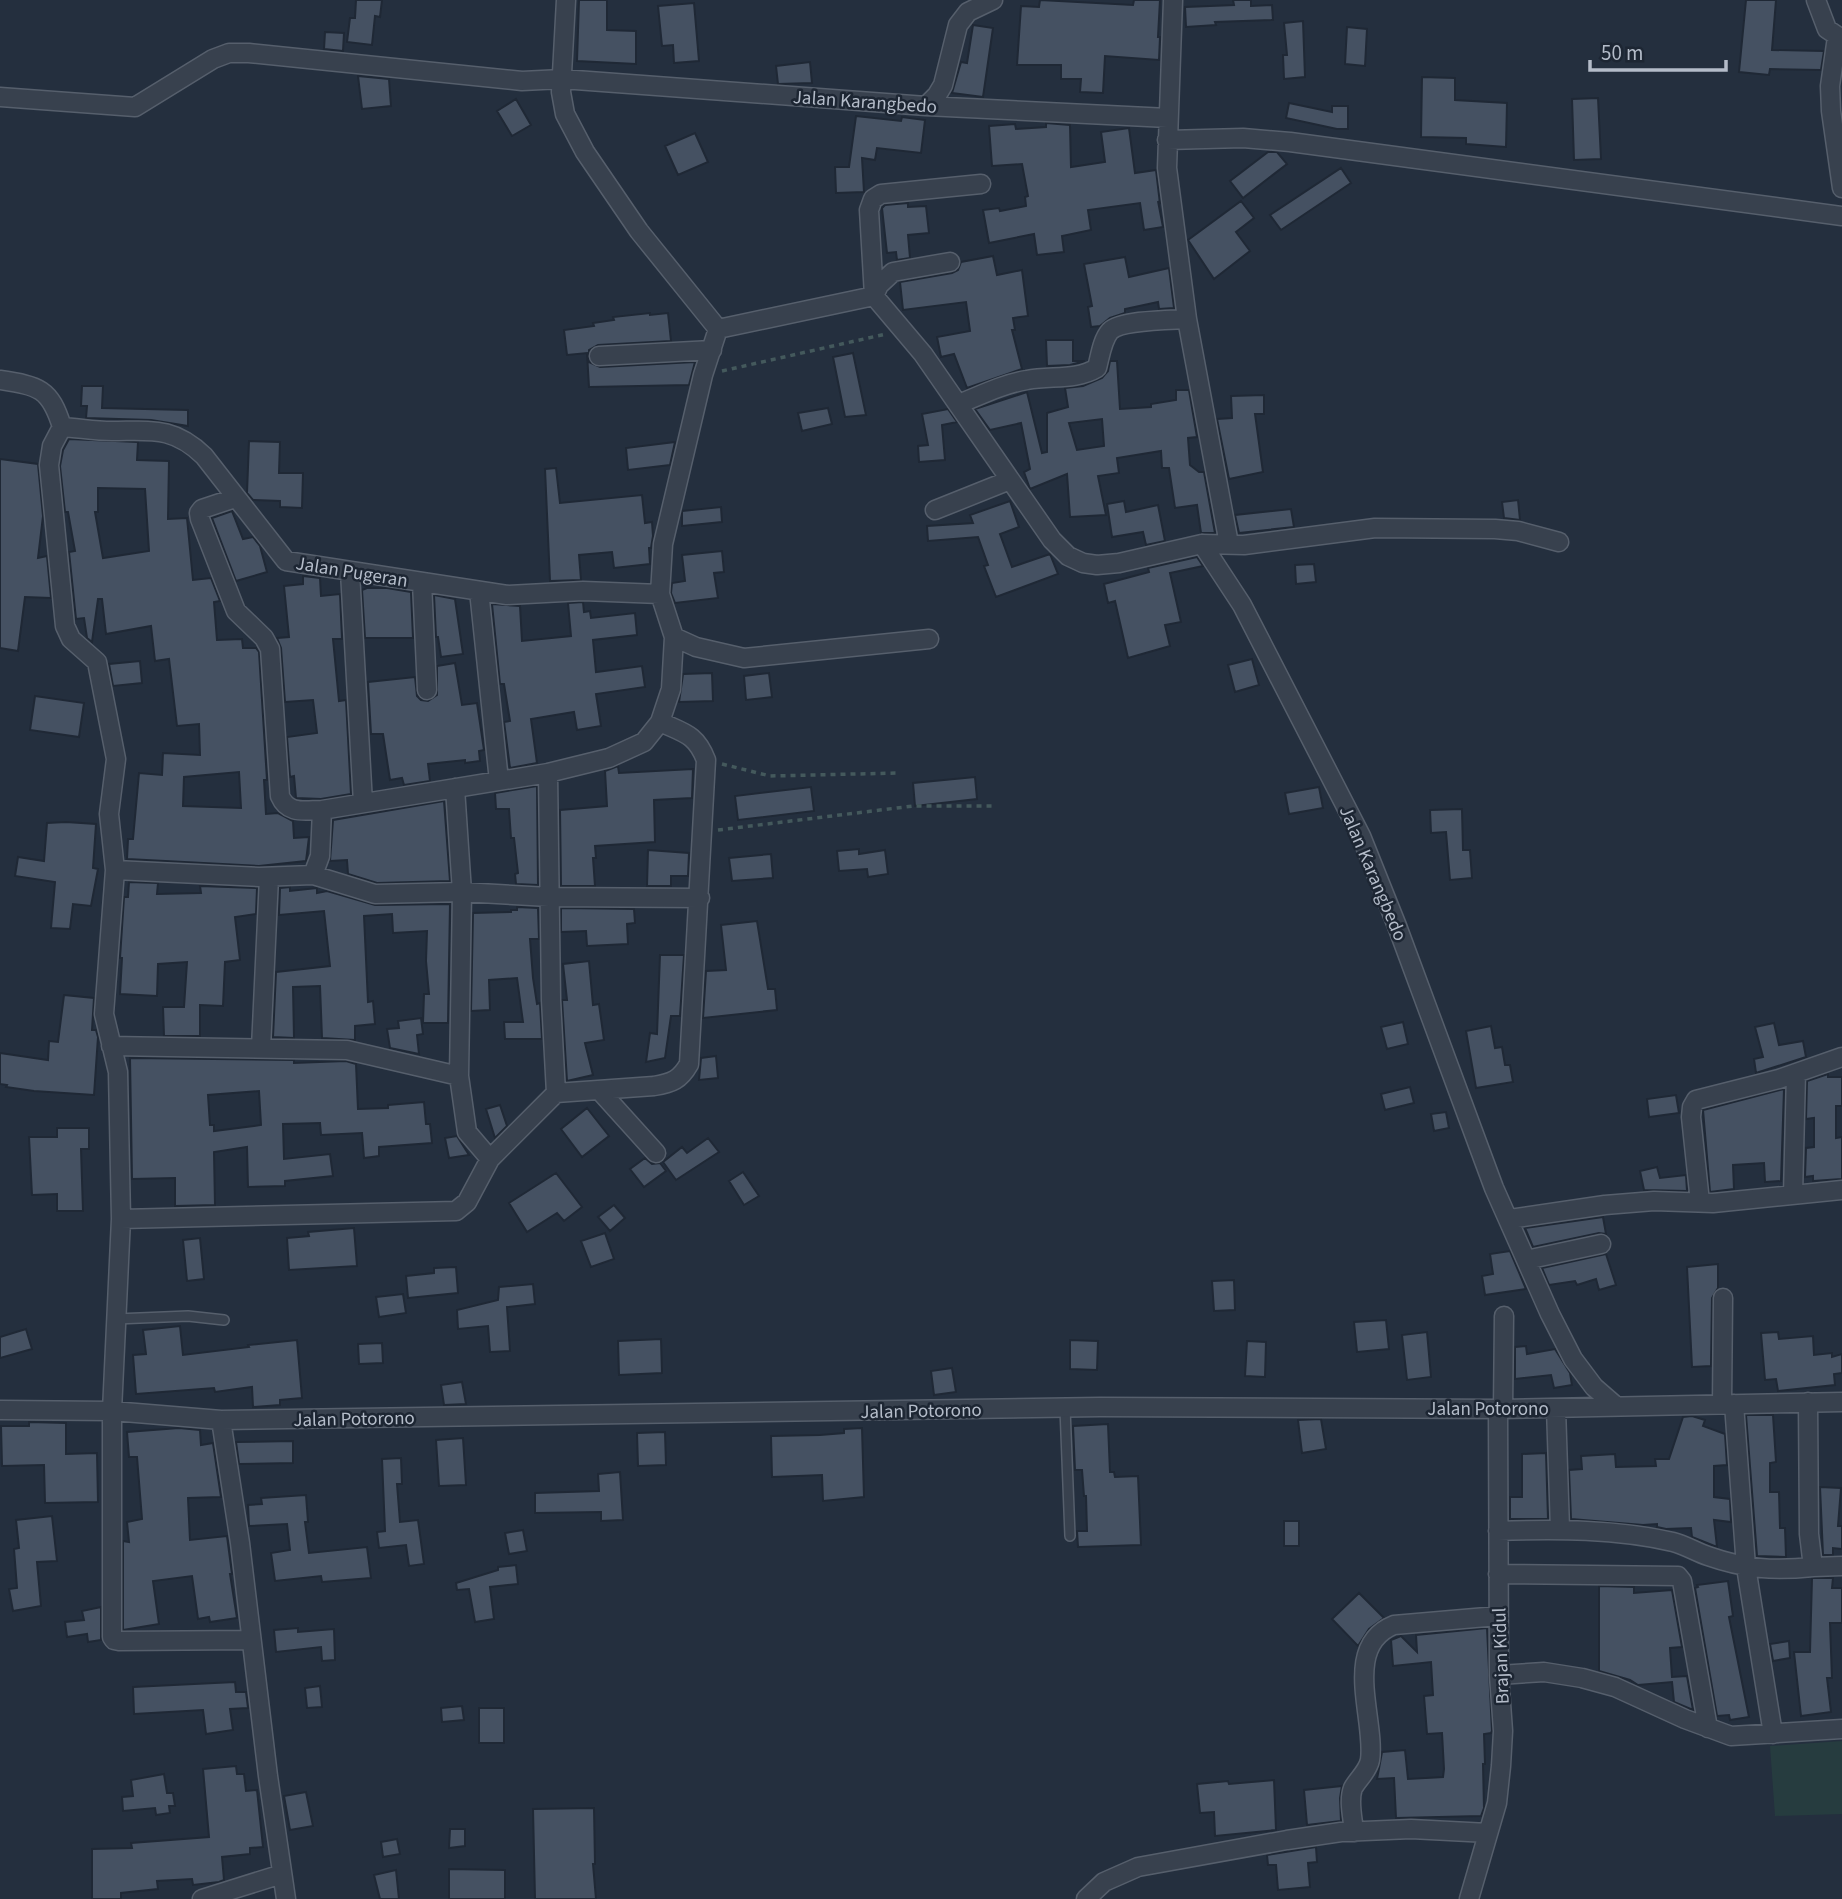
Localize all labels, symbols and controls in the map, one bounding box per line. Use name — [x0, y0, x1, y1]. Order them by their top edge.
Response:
scale bar — [1590, 28, 1727, 72]
text: 50 m — [1601, 38, 1643, 68]
street label: Jalan Karangbedo — [792, 84, 938, 121]
street label: Jalan Pugeran — [294, 550, 410, 595]
street label: Jalan Karangbedo — [1332, 802, 1413, 945]
street label: Jalan Potorono — [1427, 1396, 1549, 1423]
street label: Jalan Potorono — [860, 1397, 982, 1426]
street label: Jalan Potorono — [293, 1405, 415, 1434]
street label: Brajan Kidul — [1486, 1607, 1517, 1705]

